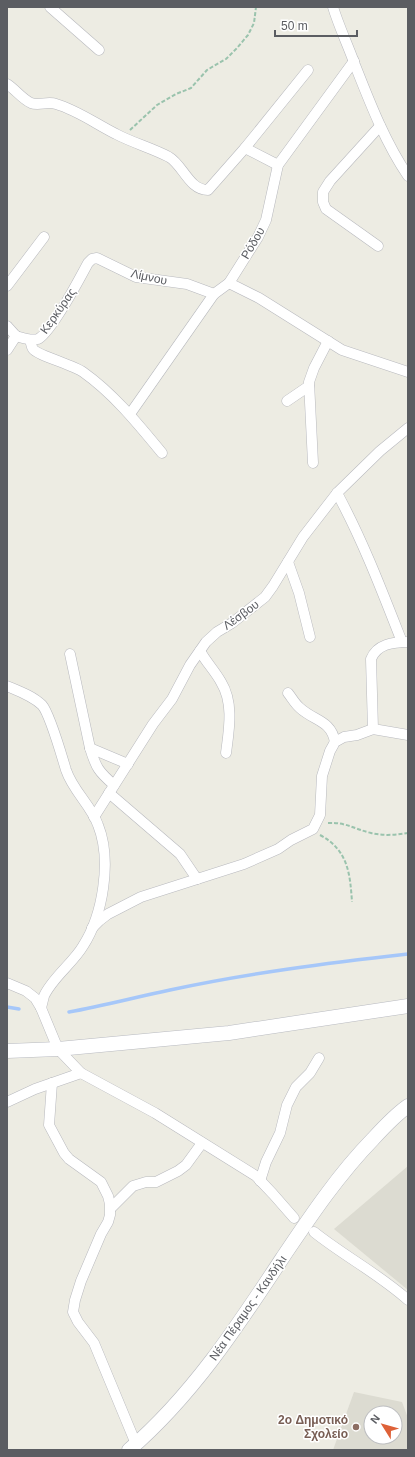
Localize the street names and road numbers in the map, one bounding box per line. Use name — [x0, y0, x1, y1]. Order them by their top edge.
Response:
street label: Ρόδου — [238, 225, 268, 261]
street label: Λίμνου — [130, 266, 168, 288]
street label: Κερκύρας — [37, 285, 79, 336]
street label: Λέσβου — [220, 597, 262, 633]
street label: Νέα Πέραμος - Κανδήλι — [206, 1253, 290, 1363]

